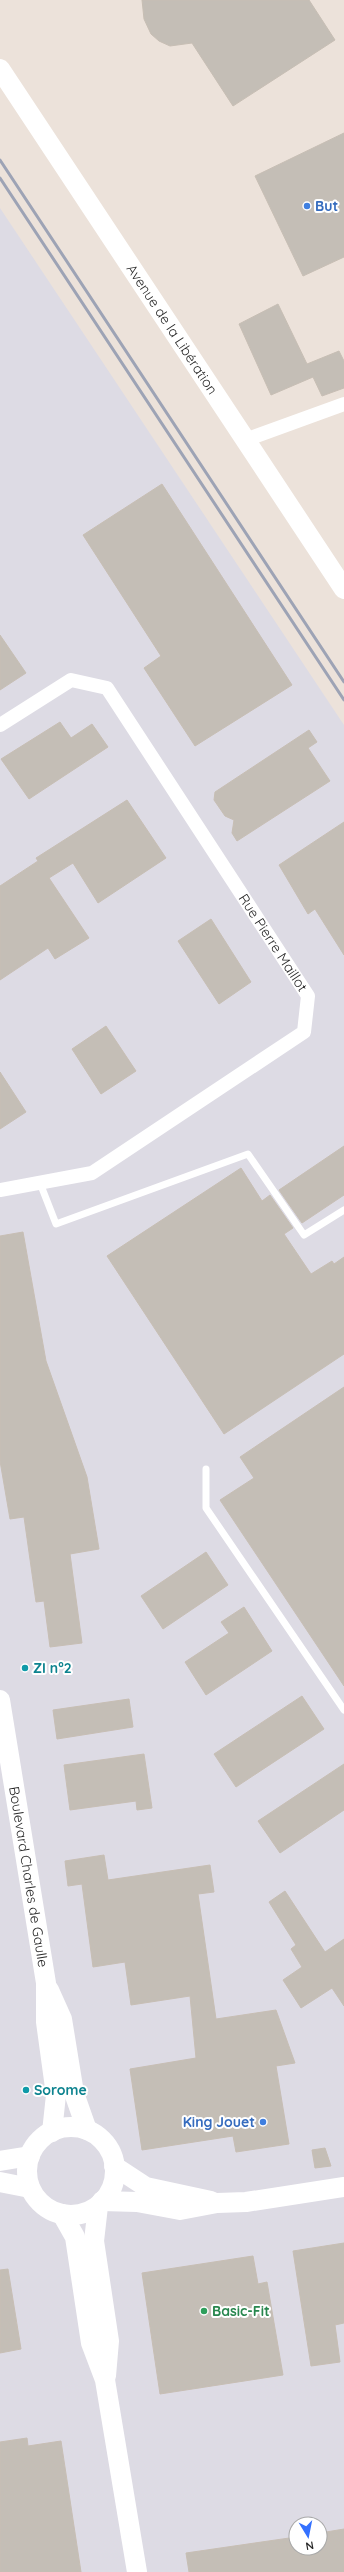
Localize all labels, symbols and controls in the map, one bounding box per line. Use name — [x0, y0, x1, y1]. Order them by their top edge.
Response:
place label: But — [315, 197, 338, 215]
marker: But — [302, 201, 312, 211]
street label: Avenue de la Libération — [123, 261, 222, 398]
street label: Rue Pierre Maillot — [235, 890, 312, 995]
place label: ZI n°2 — [33, 1659, 72, 1677]
marker: ZI n°2 — [20, 1663, 30, 1673]
street label: Boulevard Charles de Gaulle — [5, 1785, 52, 1968]
place label: Sorome — [34, 2081, 87, 2099]
marker: Sorome — [21, 2085, 31, 2095]
place label: King Jouet — [183, 2113, 255, 2131]
marker: King Jouet — [258, 2117, 268, 2127]
place label: Basic-Fit — [212, 2302, 270, 2320]
marker: Basic-Fit — [199, 2306, 209, 2316]
north arrow — [288, 2516, 328, 2556]
text: N — [305, 2538, 315, 2553]

